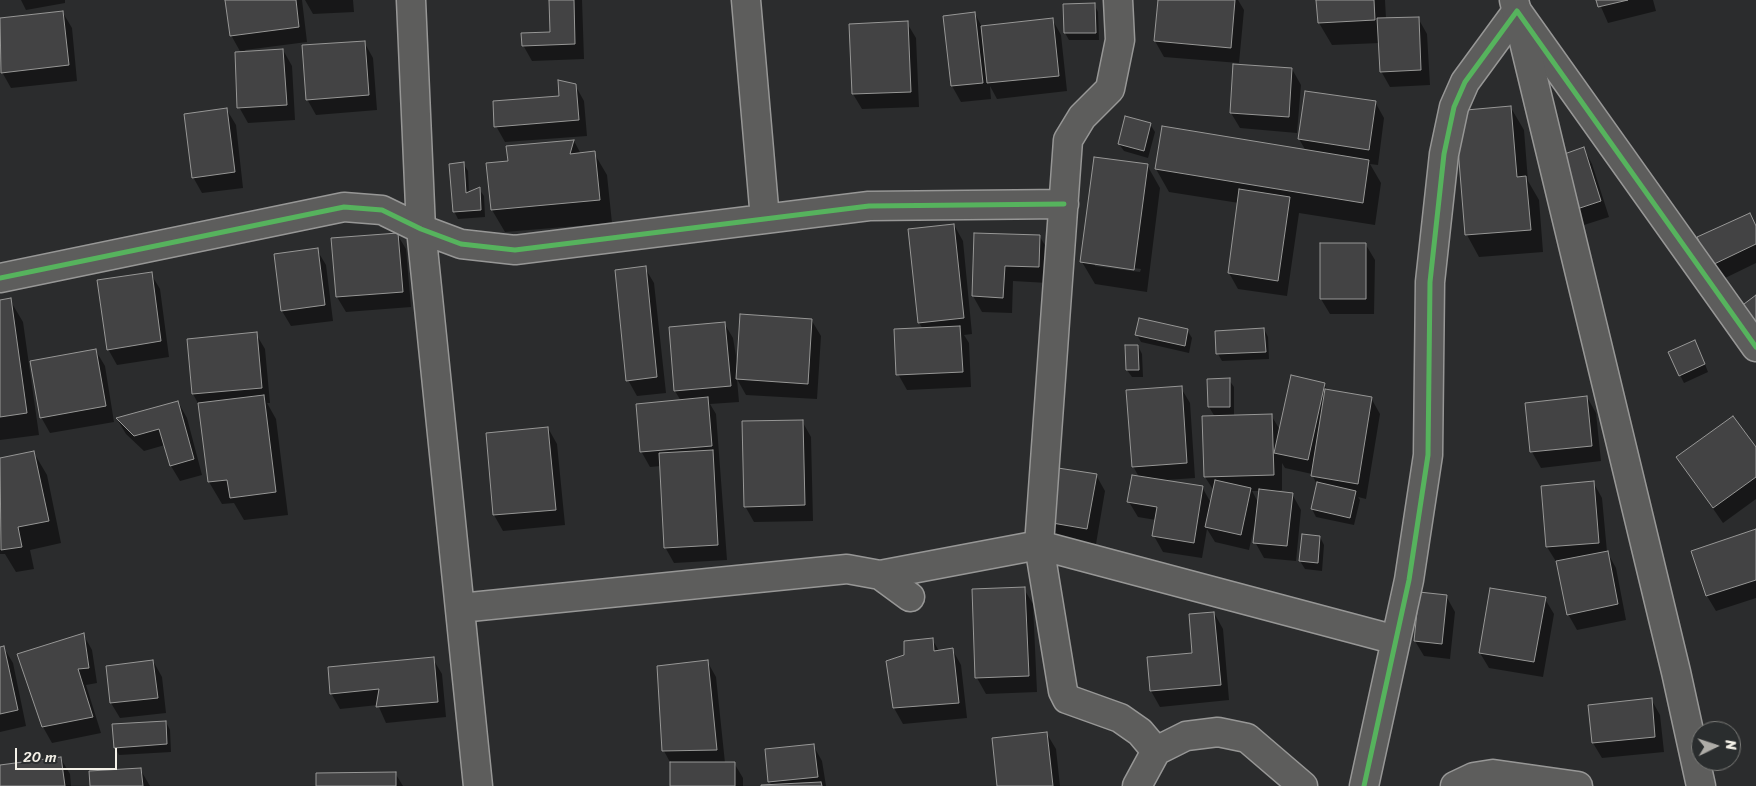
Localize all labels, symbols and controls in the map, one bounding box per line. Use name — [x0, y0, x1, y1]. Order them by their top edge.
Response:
north arrow — [1691, 721, 1741, 771]
scale bar — [18, 738, 120, 770]
text: N — [1718, 739, 1743, 751]
text: 20 m — [23, 744, 57, 770]

